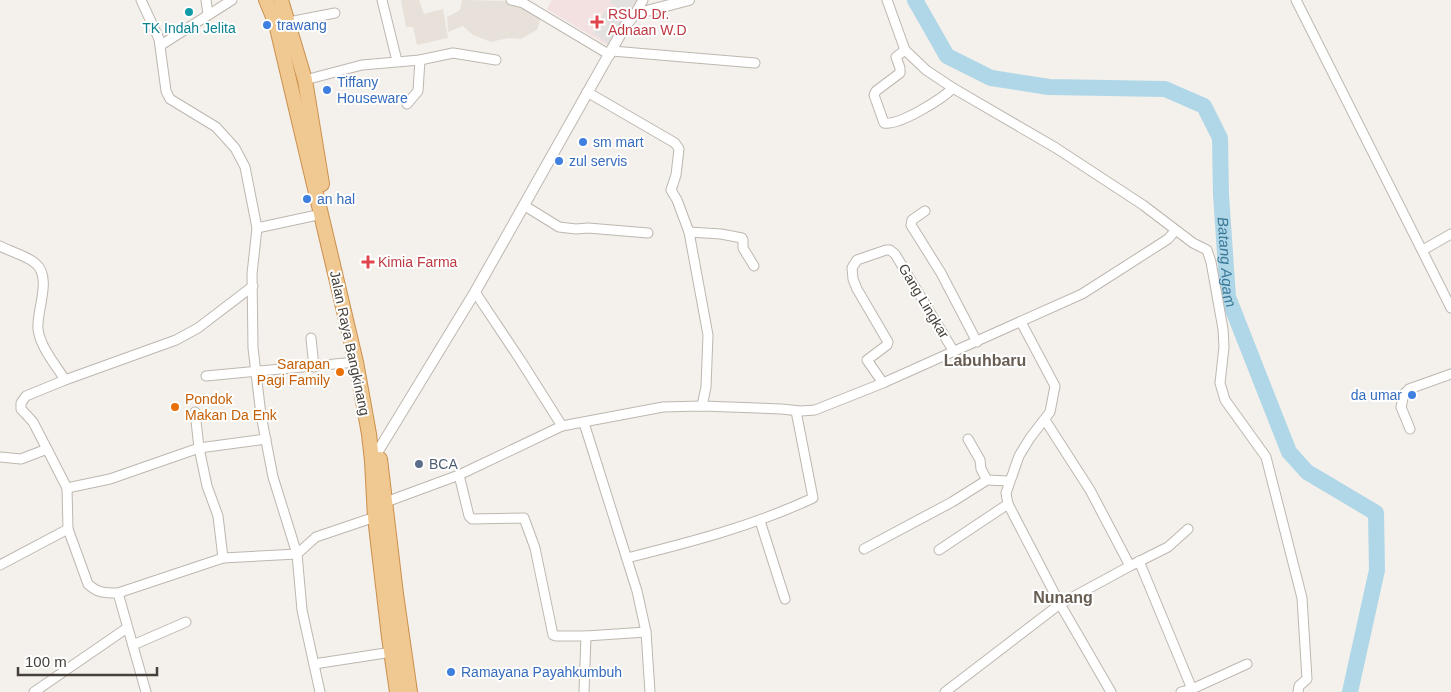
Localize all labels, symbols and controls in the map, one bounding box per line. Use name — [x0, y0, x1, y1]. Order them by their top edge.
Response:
marker: TK Indah Jelita — [183, 6, 195, 18]
place label: RSUD Dr. Adnaan W.D — [608, 6, 687, 38]
marker: RSUD Dr. Adnaan W.D — [590, 15, 604, 29]
place label: trawang — [277, 17, 327, 33]
marker: trawang — [261, 19, 273, 31]
place label: TK Indah Jelita — [142, 20, 236, 36]
place label: Tiffany Houseware — [337, 74, 408, 106]
marker: Tiffany Houseware — [321, 84, 333, 96]
place label: sm mart — [593, 134, 644, 150]
marker: sm mart — [577, 136, 589, 148]
place label: zul servis — [569, 153, 627, 169]
marker: zul servis — [553, 155, 565, 167]
place label: an hal — [317, 191, 355, 207]
marker: an hal — [301, 193, 313, 205]
water label: Batang Agam — [1215, 216, 1240, 309]
place label: Kimia Farma — [378, 254, 458, 270]
marker: Kimia Farma — [362, 256, 374, 268]
street label: Gang Lingkar — [895, 261, 953, 341]
street label: Jalan Raya Bangkinang — [327, 269, 373, 417]
district label: Labuhbaru — [944, 352, 1026, 369]
place label: Sarapan Pagi Family — [257, 356, 330, 388]
marker: Sarapan Pagi Family — [334, 366, 346, 378]
place label: da umar — [1351, 387, 1402, 403]
marker: da umar — [1406, 389, 1418, 401]
place label: Pondok Makan Da Enk — [185, 391, 278, 423]
marker: Pondok Makan Da Enk — [169, 401, 181, 413]
place label: BCA — [429, 456, 458, 472]
marker: BCA — [413, 458, 425, 470]
district label: Nunang — [1033, 589, 1093, 606]
scale bar — [18, 644, 156, 676]
text: 100 m — [25, 653, 67, 670]
place label: Ramayana Payahkumbuh — [461, 664, 622, 680]
marker: Ramayana Payahkumbuh — [445, 666, 457, 678]

